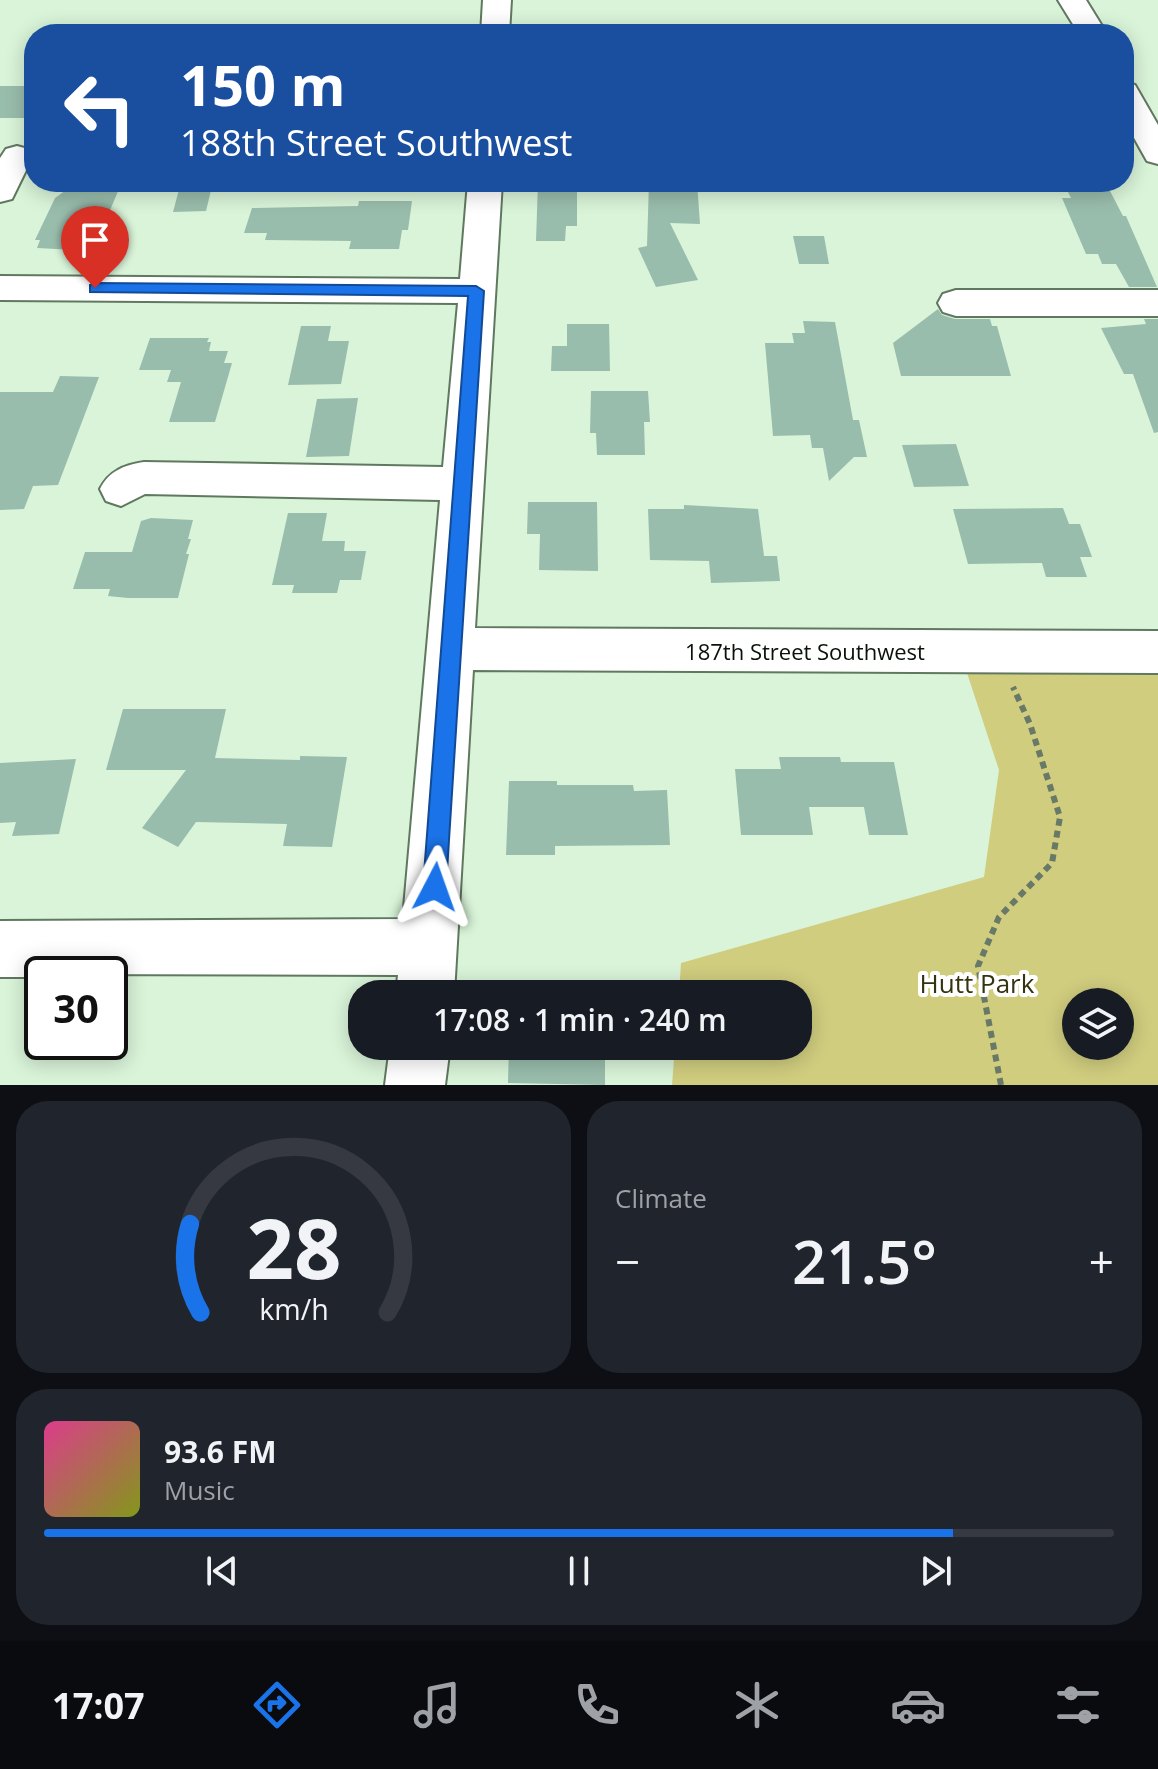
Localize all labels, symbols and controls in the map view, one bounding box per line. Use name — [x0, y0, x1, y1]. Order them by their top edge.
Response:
text: 150 m — [180, 46, 346, 122]
icon: left — [48, 56, 152, 160]
text: 188th Street Southwest — [180, 118, 572, 167]
pin — [61, 206, 129, 288]
icon: arrive — [73, 218, 117, 262]
street label: 187th Street Southwest — [685, 636, 925, 666]
position arrow — [393, 845, 477, 929]
speed limit sign: 30 — [24, 956, 128, 1060]
park label: Hutt Park — [920, 965, 1035, 1001]
map controls — [1062, 988, 1134, 1060]
button: layers — [1062, 988, 1134, 1060]
text: 17:08 · 1 min · 240 m — [433, 999, 727, 1040]
text: Climate — [615, 1180, 707, 1216]
text: 28 — [246, 1190, 341, 1303]
text: 21.5° — [792, 1220, 937, 1302]
text: − — [615, 1231, 640, 1291]
text: + — [1089, 1231, 1114, 1291]
text: km/h — [259, 1289, 328, 1328]
text: 93.6 FM — [164, 1431, 277, 1472]
text: Music — [164, 1472, 235, 1508]
icon: previous — [200, 1549, 244, 1593]
icon: pause — [557, 1549, 601, 1593]
icon: next — [914, 1549, 958, 1593]
icon: directions — [249, 1677, 305, 1733]
icon: music — [409, 1677, 465, 1733]
icon: phone — [569, 1677, 625, 1733]
icon: climate — [729, 1677, 785, 1733]
icon: car — [890, 1677, 946, 1733]
icon: filters — [1050, 1677, 1106, 1733]
text: 17:07 — [52, 1681, 145, 1730]

